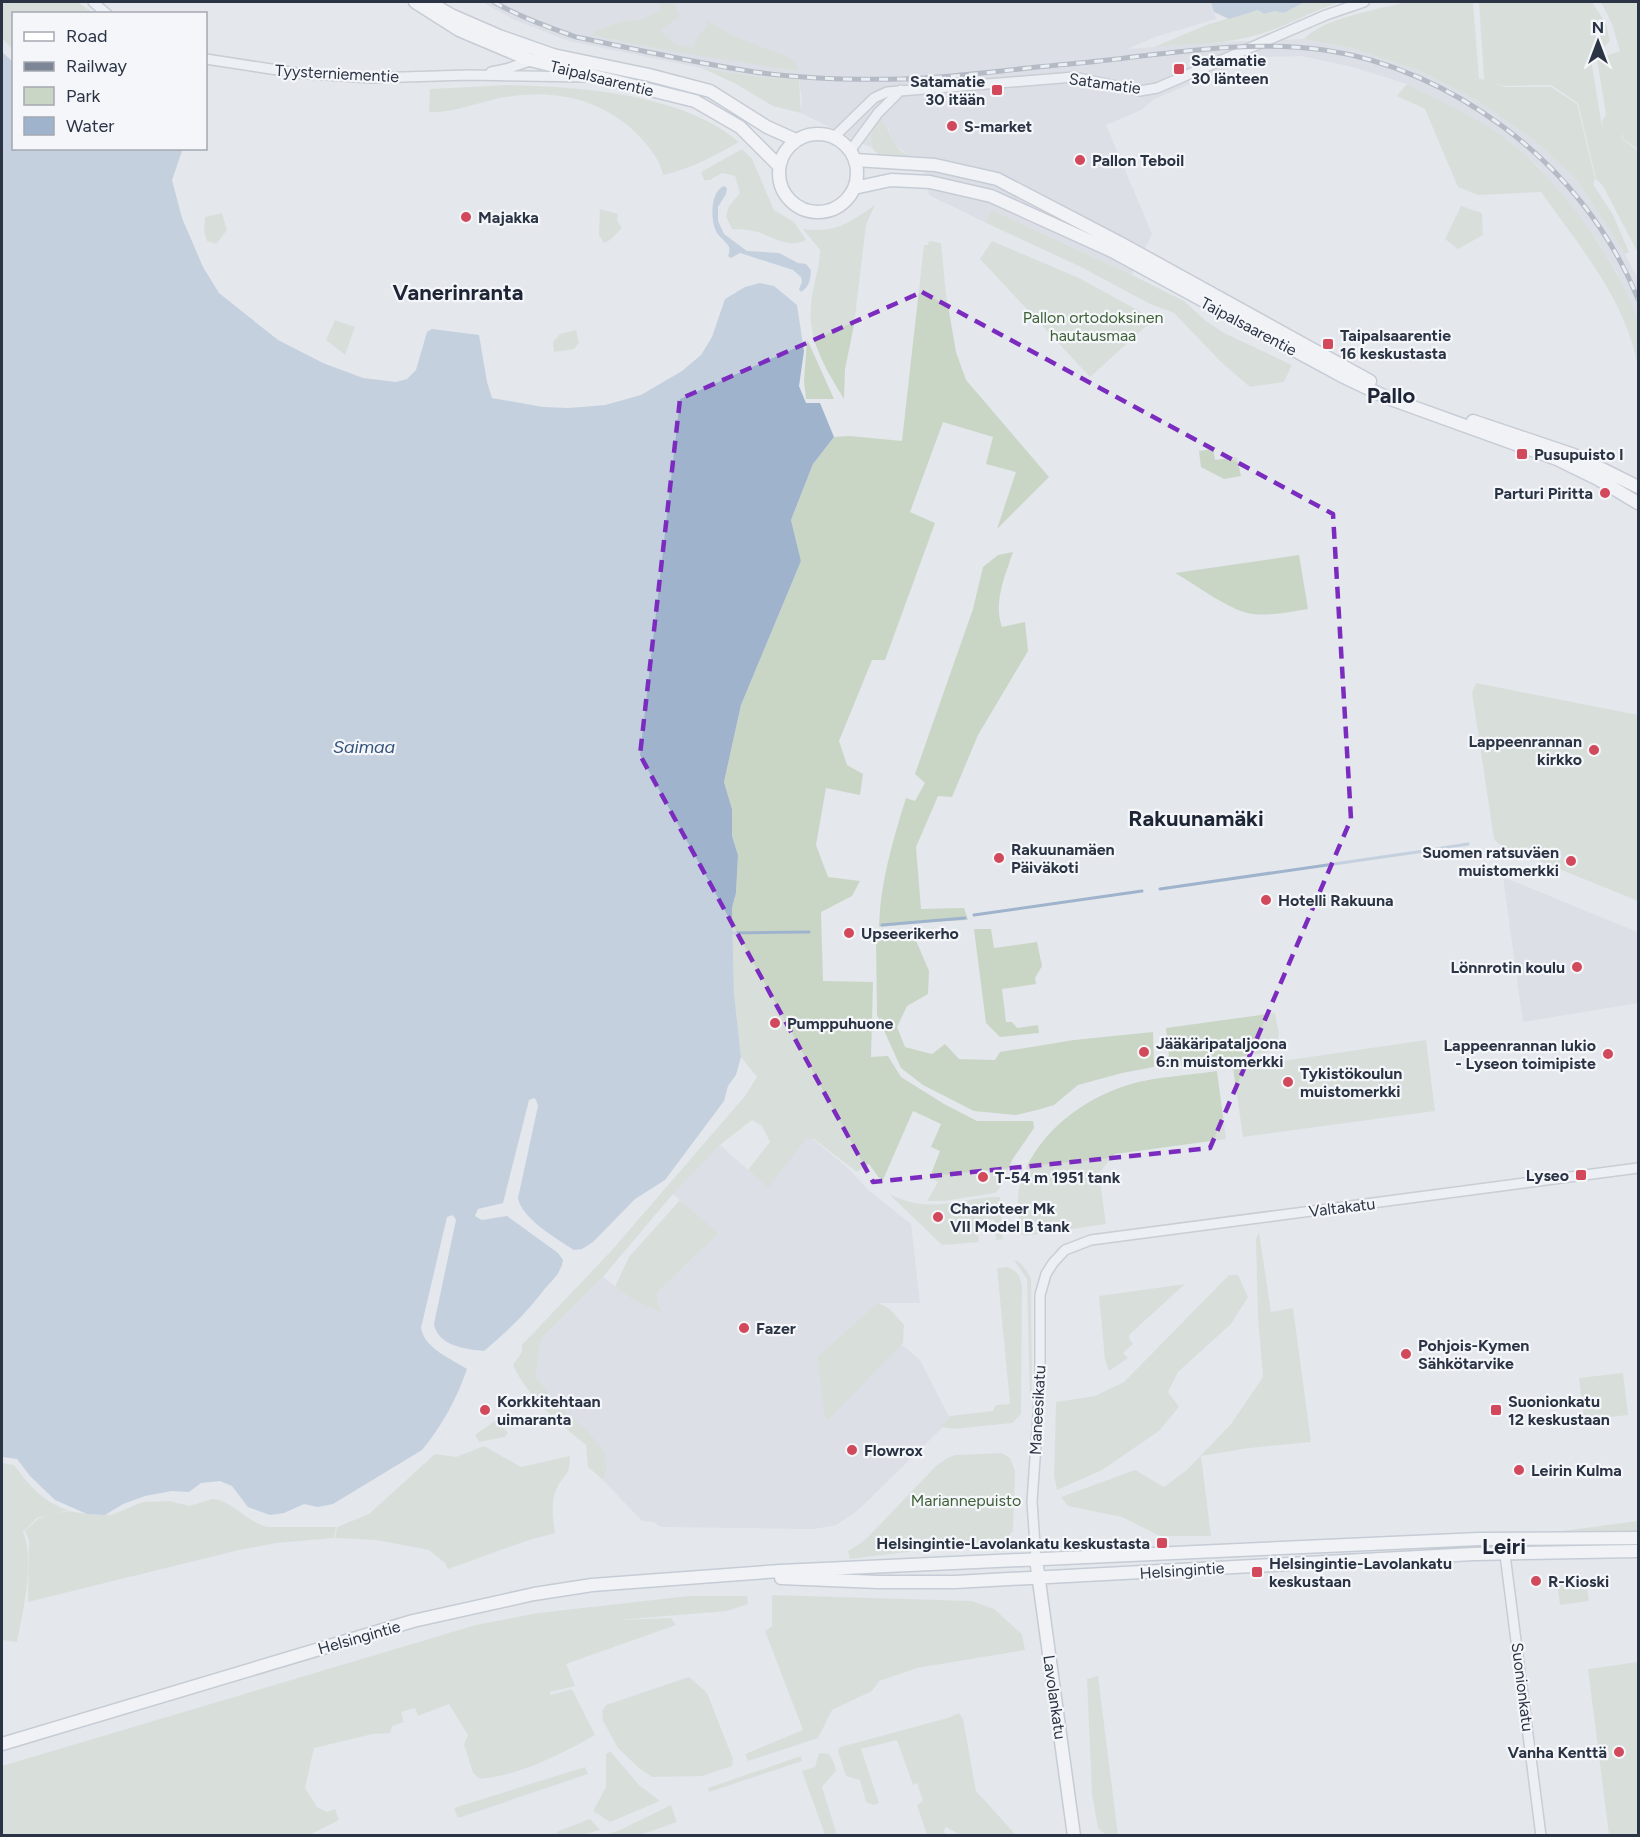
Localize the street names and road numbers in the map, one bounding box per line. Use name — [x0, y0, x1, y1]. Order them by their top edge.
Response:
street label: Taipalsaarentie — [548, 56, 656, 101]
street label: Tyysterniementie — [274, 61, 400, 86]
street label: Satamatie — [1068, 69, 1142, 98]
street label: Taipalsaarentie — [1197, 293, 1300, 360]
street label: Valtakatu — [1308, 1194, 1376, 1221]
street label: Maneesikatu — [1026, 1365, 1049, 1455]
street label: Helsingintie — [1139, 1558, 1225, 1583]
street label: Helsingintie — [316, 1617, 403, 1658]
street label: Suonionkatu — [1508, 1641, 1537, 1733]
street label: Lavolankatu — [1039, 1654, 1070, 1741]

